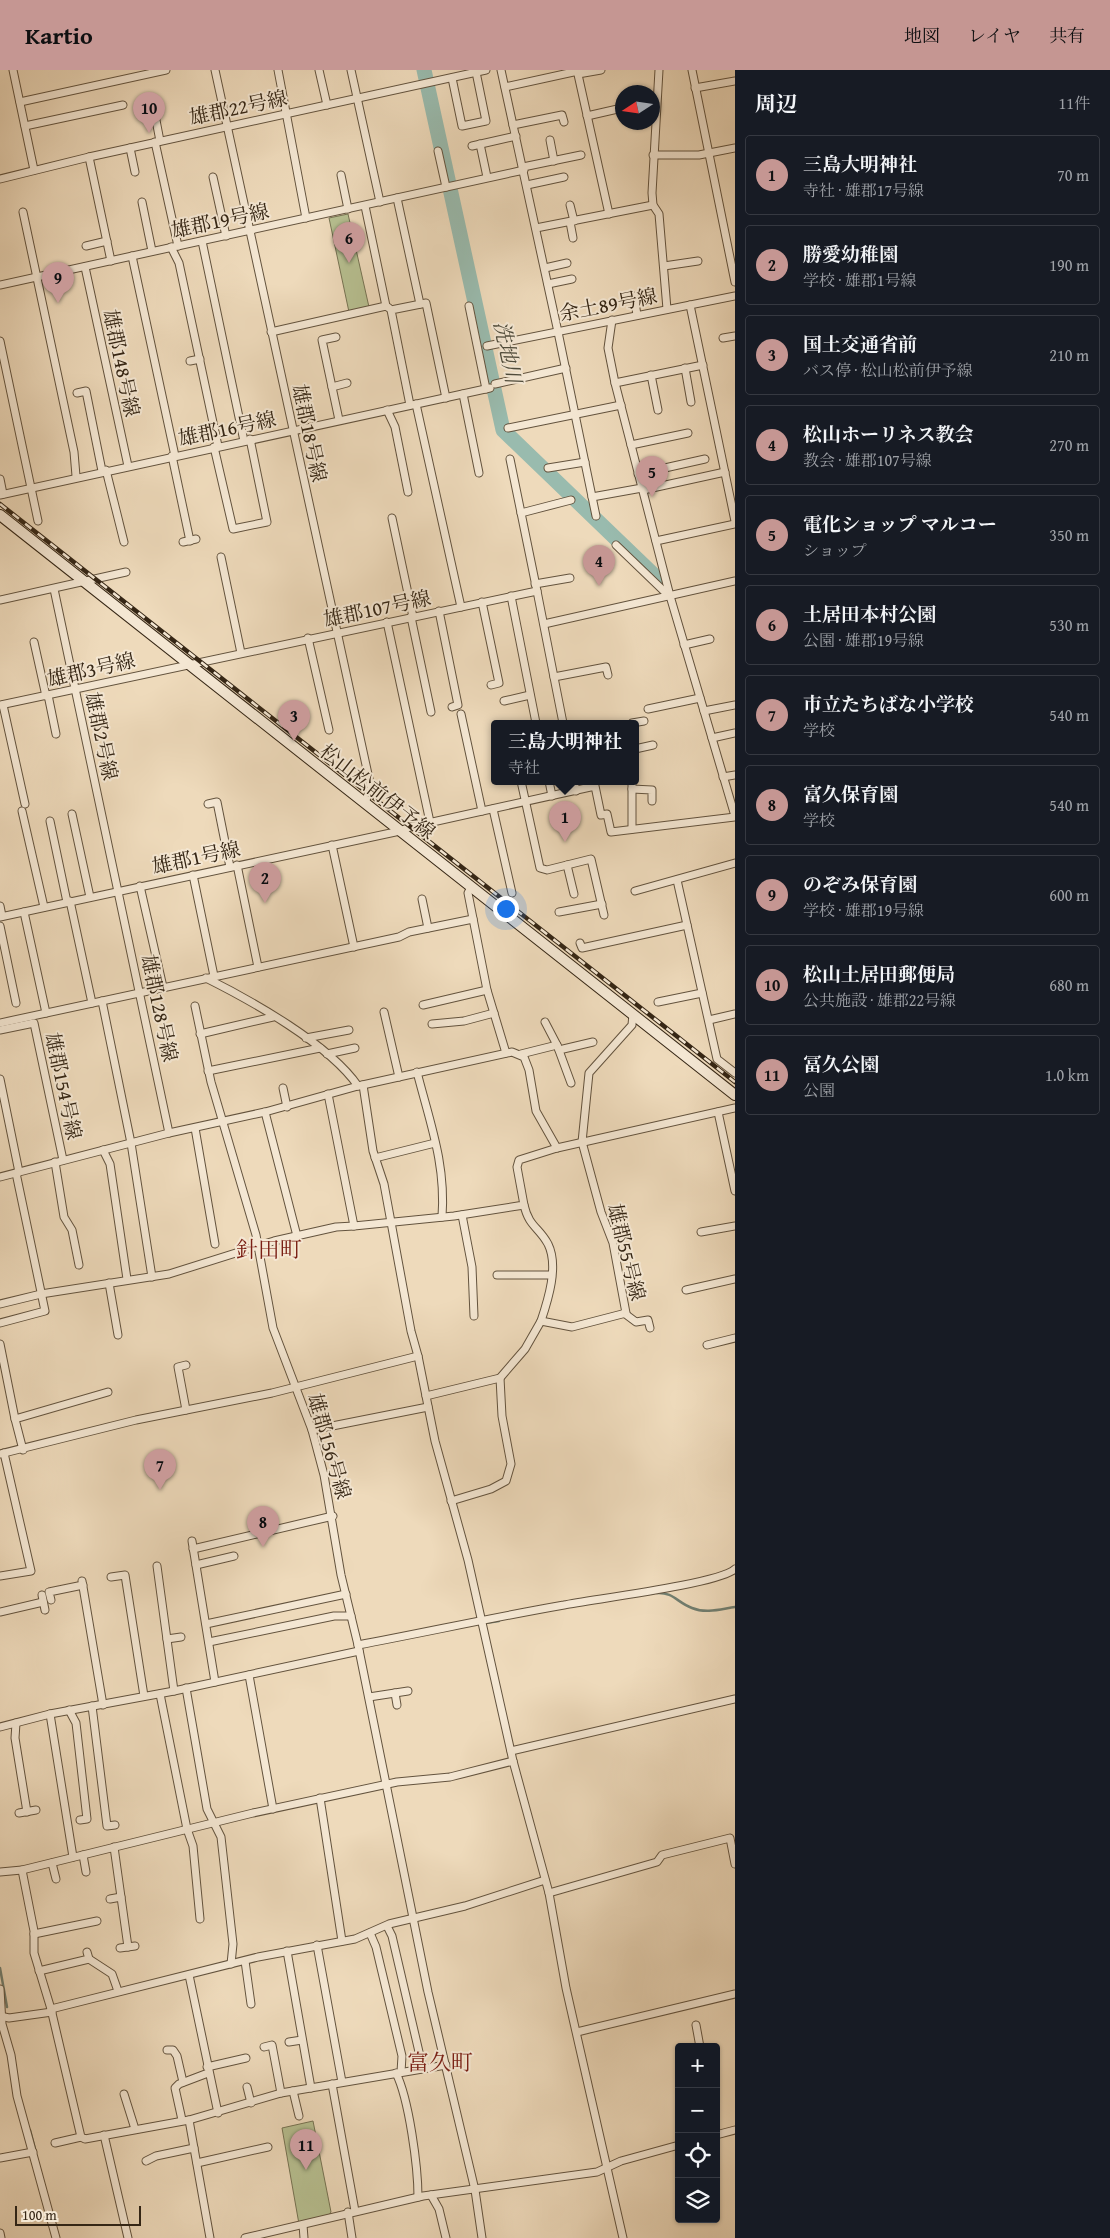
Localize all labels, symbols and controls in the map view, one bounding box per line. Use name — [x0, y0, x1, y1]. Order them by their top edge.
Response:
text: Kartio — [25, 18, 93, 53]
text: 地図 — [904, 22, 940, 49]
text: レイヤ — [968, 22, 1021, 49]
text: 共有 — [1049, 22, 1085, 49]
street label: 雄郡22号線 — [186, 82, 290, 132]
north arrow — [615, 85, 660, 130]
text: 周辺 — [755, 88, 797, 119]
text: 11件 — [1059, 91, 1090, 115]
pin: 10 — [133, 92, 165, 133]
text: 三島大明神社 — [803, 150, 917, 178]
text: 1 — [768, 163, 776, 187]
text: 70 m — [1057, 163, 1089, 187]
text: 寺社 · 雄郡17号線 — [803, 178, 924, 202]
street label: 雄郡19号線 — [168, 195, 272, 245]
pin: 6 — [333, 222, 365, 263]
text: 勝愛幼稚園 — [803, 240, 898, 268]
text: 2 — [768, 253, 776, 277]
text: 190 m — [1049, 253, 1089, 277]
pin: 9 — [42, 262, 74, 303]
text: 学校 · 雄郡1号線 — [803, 268, 916, 292]
street label: 余土89号線 — [557, 280, 659, 328]
street label: 雄郡148号線 — [96, 307, 148, 419]
water label: 洗地川 — [486, 318, 530, 388]
text: 国土交通省前 — [803, 330, 917, 358]
text: 3 — [768, 343, 776, 367]
text: 210 m — [1049, 343, 1089, 367]
text: バス停 · 松山松前伊予線 — [803, 358, 973, 382]
street label: 雄郡18号線 — [285, 381, 335, 485]
street label: 雄郡16号線 — [175, 403, 279, 453]
text: 松山ホーリネス教会 — [803, 420, 974, 448]
text: 4 — [768, 433, 776, 457]
text: 270 m — [1049, 433, 1089, 457]
text: 教会 · 雄郡107号線 — [803, 448, 932, 472]
pin: 5 — [636, 456, 668, 497]
text: 電化ショップ マルコー — [803, 510, 997, 538]
text: 5 — [768, 523, 776, 547]
text: 350 m — [1049, 523, 1089, 547]
text: ショップ — [803, 538, 867, 562]
pin: 4 — [583, 545, 615, 586]
street label: 雄郡107号線 — [321, 582, 433, 634]
text: 土居田本村公園 — [803, 600, 936, 628]
text: 6 — [768, 613, 776, 637]
text: 530 m — [1049, 613, 1089, 637]
text: 公園 · 雄郡19号線 — [803, 628, 924, 652]
street label: 雄郡3号線 — [44, 645, 138, 693]
street label: 雄郡2号線 — [78, 689, 126, 783]
text: 市立たちばな小学校 — [803, 690, 974, 718]
pin: 3 — [278, 700, 310, 741]
text: 7 — [768, 703, 776, 727]
text: 540 m — [1049, 703, 1089, 727]
text: 学校 — [803, 718, 835, 742]
popup — [491, 720, 639, 785]
text: 三島大明神社 — [508, 727, 622, 755]
street label: 松山松前伊予線 — [314, 736, 442, 846]
text: 寺社 — [508, 755, 540, 779]
text: 富久保育園 — [803, 780, 898, 808]
text: 8 — [768, 793, 776, 817]
text: 540 m — [1049, 793, 1089, 817]
pin: 1 — [549, 801, 581, 842]
text: 学校 — [803, 808, 835, 832]
street label: 雄郡1号線 — [149, 833, 243, 881]
pin: 2 — [249, 862, 281, 903]
text: のぞみ保育園 — [803, 870, 917, 898]
text: 9 — [768, 883, 776, 907]
text: 600 m — [1049, 883, 1089, 907]
your location — [493, 896, 519, 922]
text: 学校 · 雄郡19号線 — [803, 898, 924, 922]
street label: 雄郡128号線 — [134, 952, 186, 1064]
text: 松山土居田郵便局 — [803, 960, 955, 988]
text: 10 — [764, 973, 780, 997]
text: 680 m — [1049, 973, 1089, 997]
text: 公共施設 · 雄郡22号線 — [803, 988, 956, 1012]
street label: 雄郡154号線 — [38, 1030, 90, 1142]
text: 冨久公園 — [803, 1050, 879, 1078]
text: 11 — [764, 1063, 780, 1087]
text: 1.0 km — [1045, 1063, 1089, 1087]
text: 公園 — [803, 1078, 835, 1102]
street label: 雄郡55号線 — [601, 1200, 653, 1304]
district label: 針田町 — [236, 1233, 302, 1265]
street label: 雄郡156号線 — [301, 1390, 359, 1502]
pin: 7 — [144, 1449, 176, 1490]
pin: 8 — [247, 1506, 279, 1547]
map controls — [675, 2043, 720, 2223]
button: + — [675, 2043, 720, 2088]
district label: 富久町 — [407, 2046, 473, 2078]
button: − — [675, 2088, 720, 2133]
pin: 11 — [290, 2129, 322, 2170]
button: locate — [675, 2133, 720, 2178]
button: layers — [675, 2178, 720, 2223]
scale bar — [15, 2203, 141, 2226]
text: 100 m — [22, 2205, 57, 2225]

